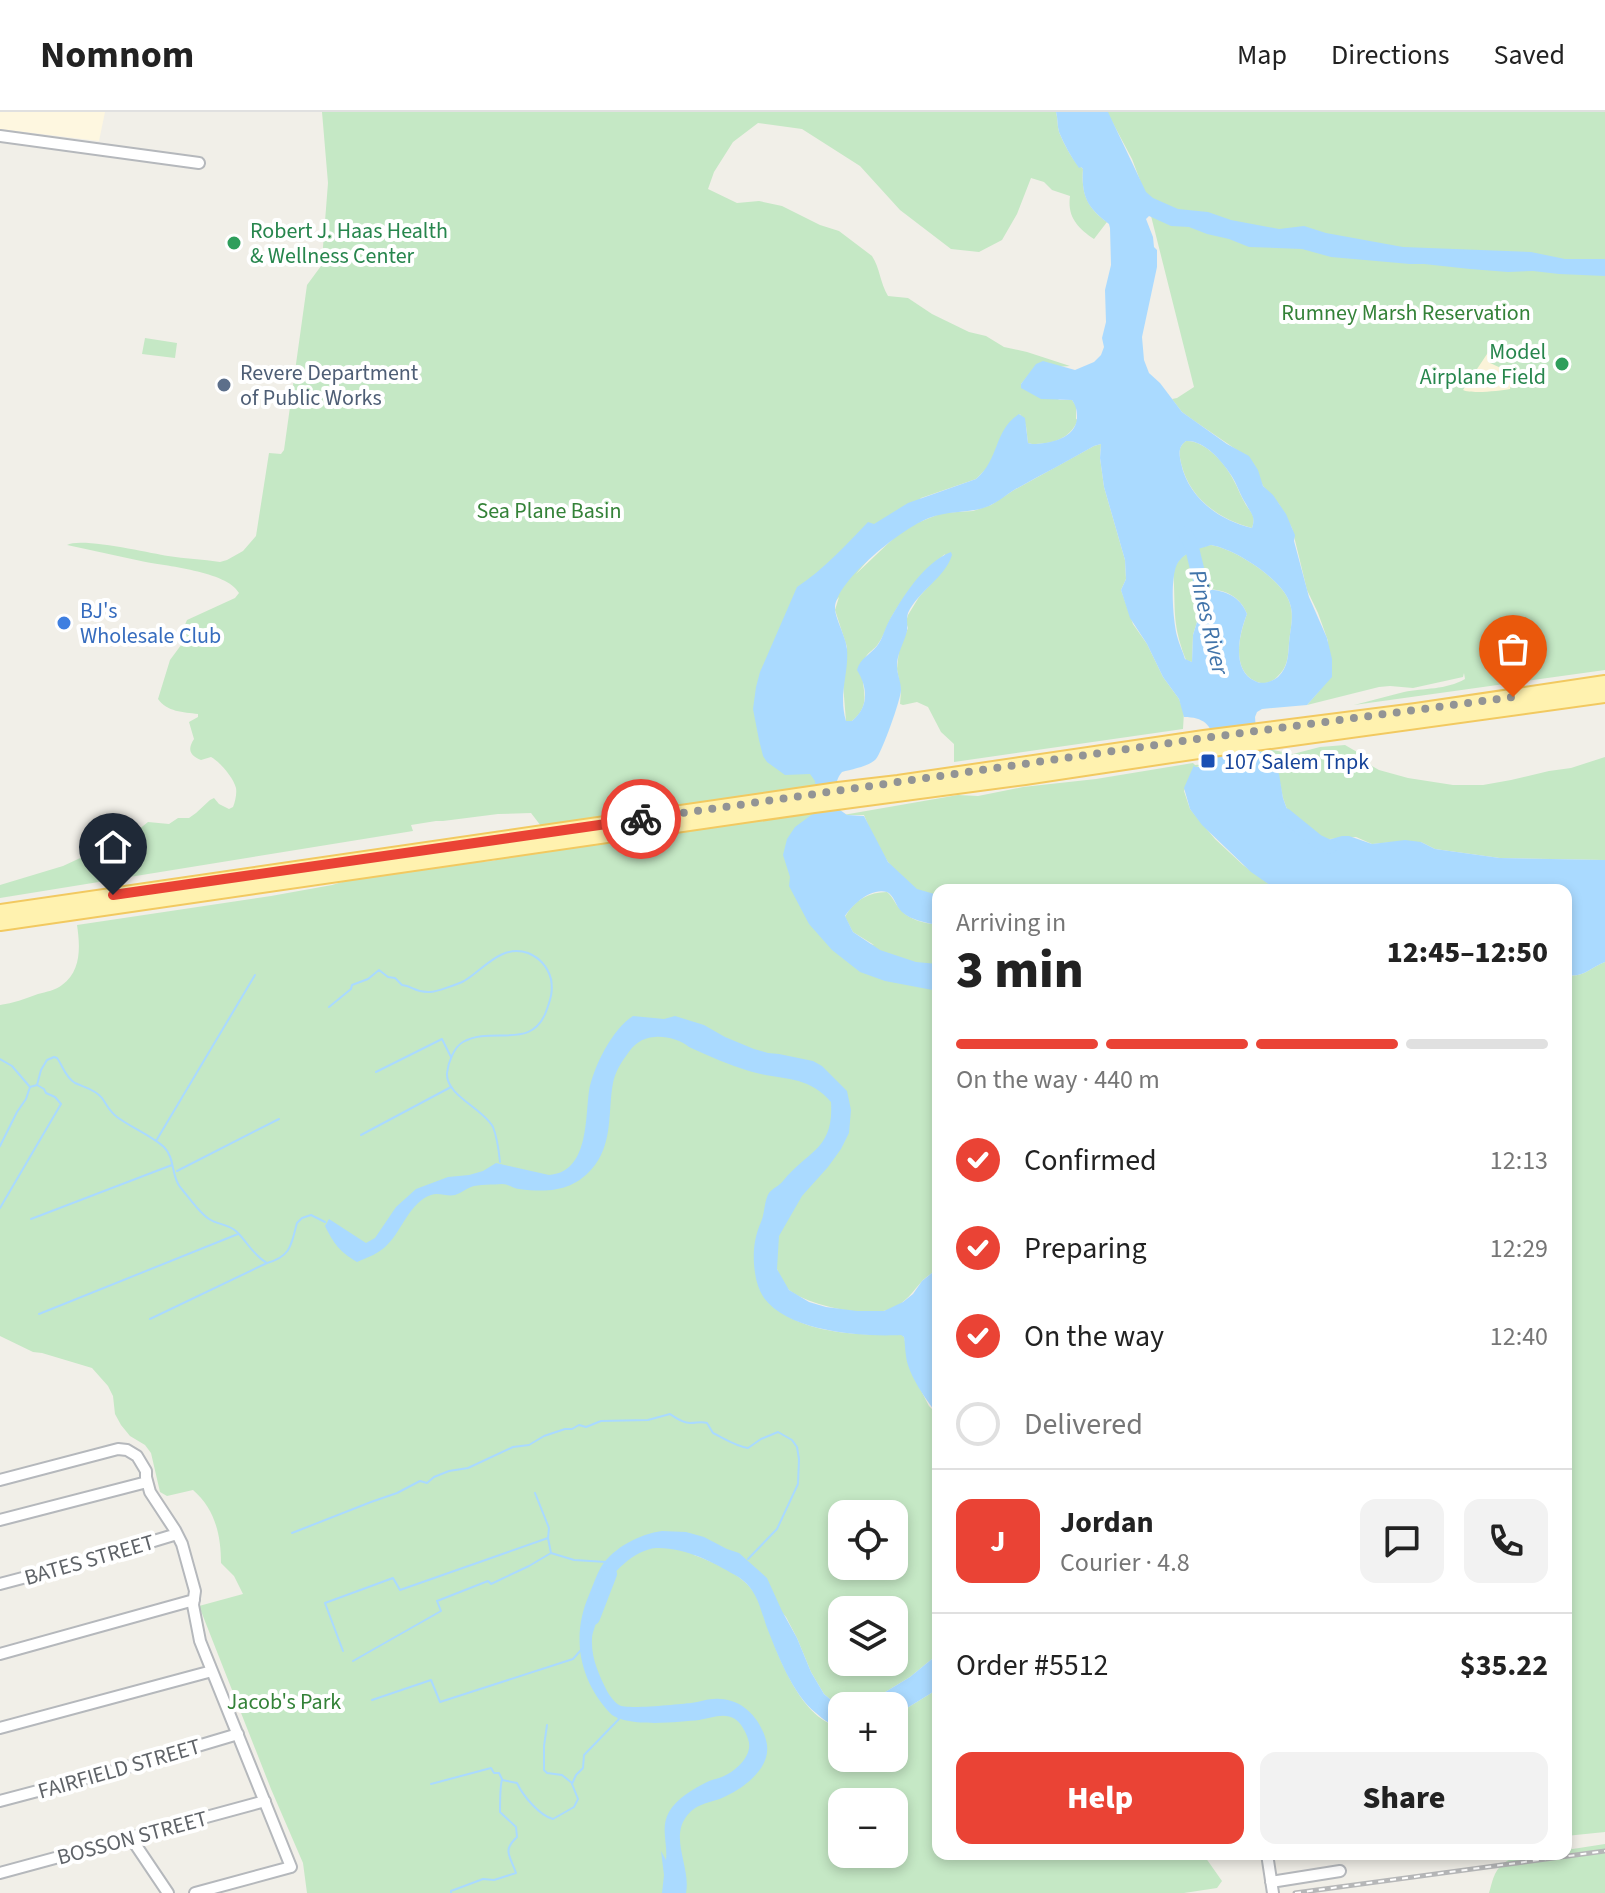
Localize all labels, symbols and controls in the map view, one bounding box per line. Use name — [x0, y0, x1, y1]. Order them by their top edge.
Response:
text: Nomnom — [40, 28, 194, 82]
text: Map — [1237, 35, 1287, 75]
text: Directions — [1331, 35, 1450, 75]
text: Saved — [1494, 35, 1565, 75]
place label: Robert J. Haas Health & Wellness Center — [250, 215, 448, 272]
marker: Robert J. Haas Health & Wellness Center — [225, 234, 243, 252]
park label: Rumney Marsh Reservation — [1281, 297, 1531, 329]
place label: Model Airplane Field — [1420, 336, 1546, 393]
marker: Model Airplane Field — [1553, 355, 1571, 373]
place label: Revere Department of Public Works — [240, 357, 419, 414]
marker: Revere Department of Public Works — [215, 376, 233, 394]
park label: Sea Plane Basin — [476, 495, 622, 527]
water label: Pines River — [1179, 566, 1238, 680]
place label: BJ's Wholesale Club — [80, 595, 221, 652]
marker: BJ's Wholesale Club — [55, 614, 73, 632]
pin — [1479, 615, 1547, 697]
icon: bag — [1491, 627, 1535, 671]
place label: 107 Salem Tnpk — [1224, 746, 1369, 778]
marker: 107 Salem Tnpk — [1199, 752, 1217, 770]
courier — [601, 779, 681, 859]
icon: bike — [619, 797, 663, 841]
pin — [79, 813, 147, 895]
icon: home — [91, 825, 135, 869]
text: Arriving in — [956, 904, 1066, 941]
text: 12:45–12:50 — [1387, 931, 1548, 974]
text: 3 min — [956, 934, 1084, 1008]
text: On the way · 440 m — [956, 1061, 1160, 1098]
icon: check — [956, 1138, 1000, 1182]
text: Confirmed — [1024, 1139, 1157, 1182]
text: 12:13 — [1490, 1142, 1548, 1179]
icon: check — [956, 1226, 1000, 1270]
text: Preparing — [1024, 1227, 1147, 1270]
text: 12:29 — [1490, 1230, 1548, 1267]
icon: check — [956, 1314, 1000, 1358]
text: On the way — [1024, 1315, 1164, 1358]
text: 12:40 — [1490, 1318, 1548, 1355]
text: Delivered — [1024, 1403, 1143, 1446]
button: chat — [1360, 1499, 1444, 1583]
button: phone — [1464, 1499, 1548, 1583]
map controls — [828, 1500, 908, 1868]
button: locate — [828, 1500, 908, 1580]
text: Jordan — [1060, 1501, 1154, 1544]
text: J — [990, 1520, 1006, 1563]
street label: BATES STREET — [21, 1526, 158, 1594]
text: Courier · 4.8 — [1060, 1544, 1190, 1581]
button: layers — [828, 1596, 908, 1676]
text: Order #5512 — [956, 1644, 1109, 1687]
text: $35.22 — [1460, 1644, 1548, 1687]
park label: Jacob's Park — [227, 1686, 341, 1718]
button: + — [828, 1692, 908, 1772]
street label: FAIRFIELD STREET — [34, 1730, 205, 1807]
button: Help — [956, 1752, 1244, 1844]
button: Share — [1260, 1752, 1548, 1844]
button: − — [828, 1788, 908, 1868]
street label: BOSSON STREET — [53, 1802, 211, 1873]

